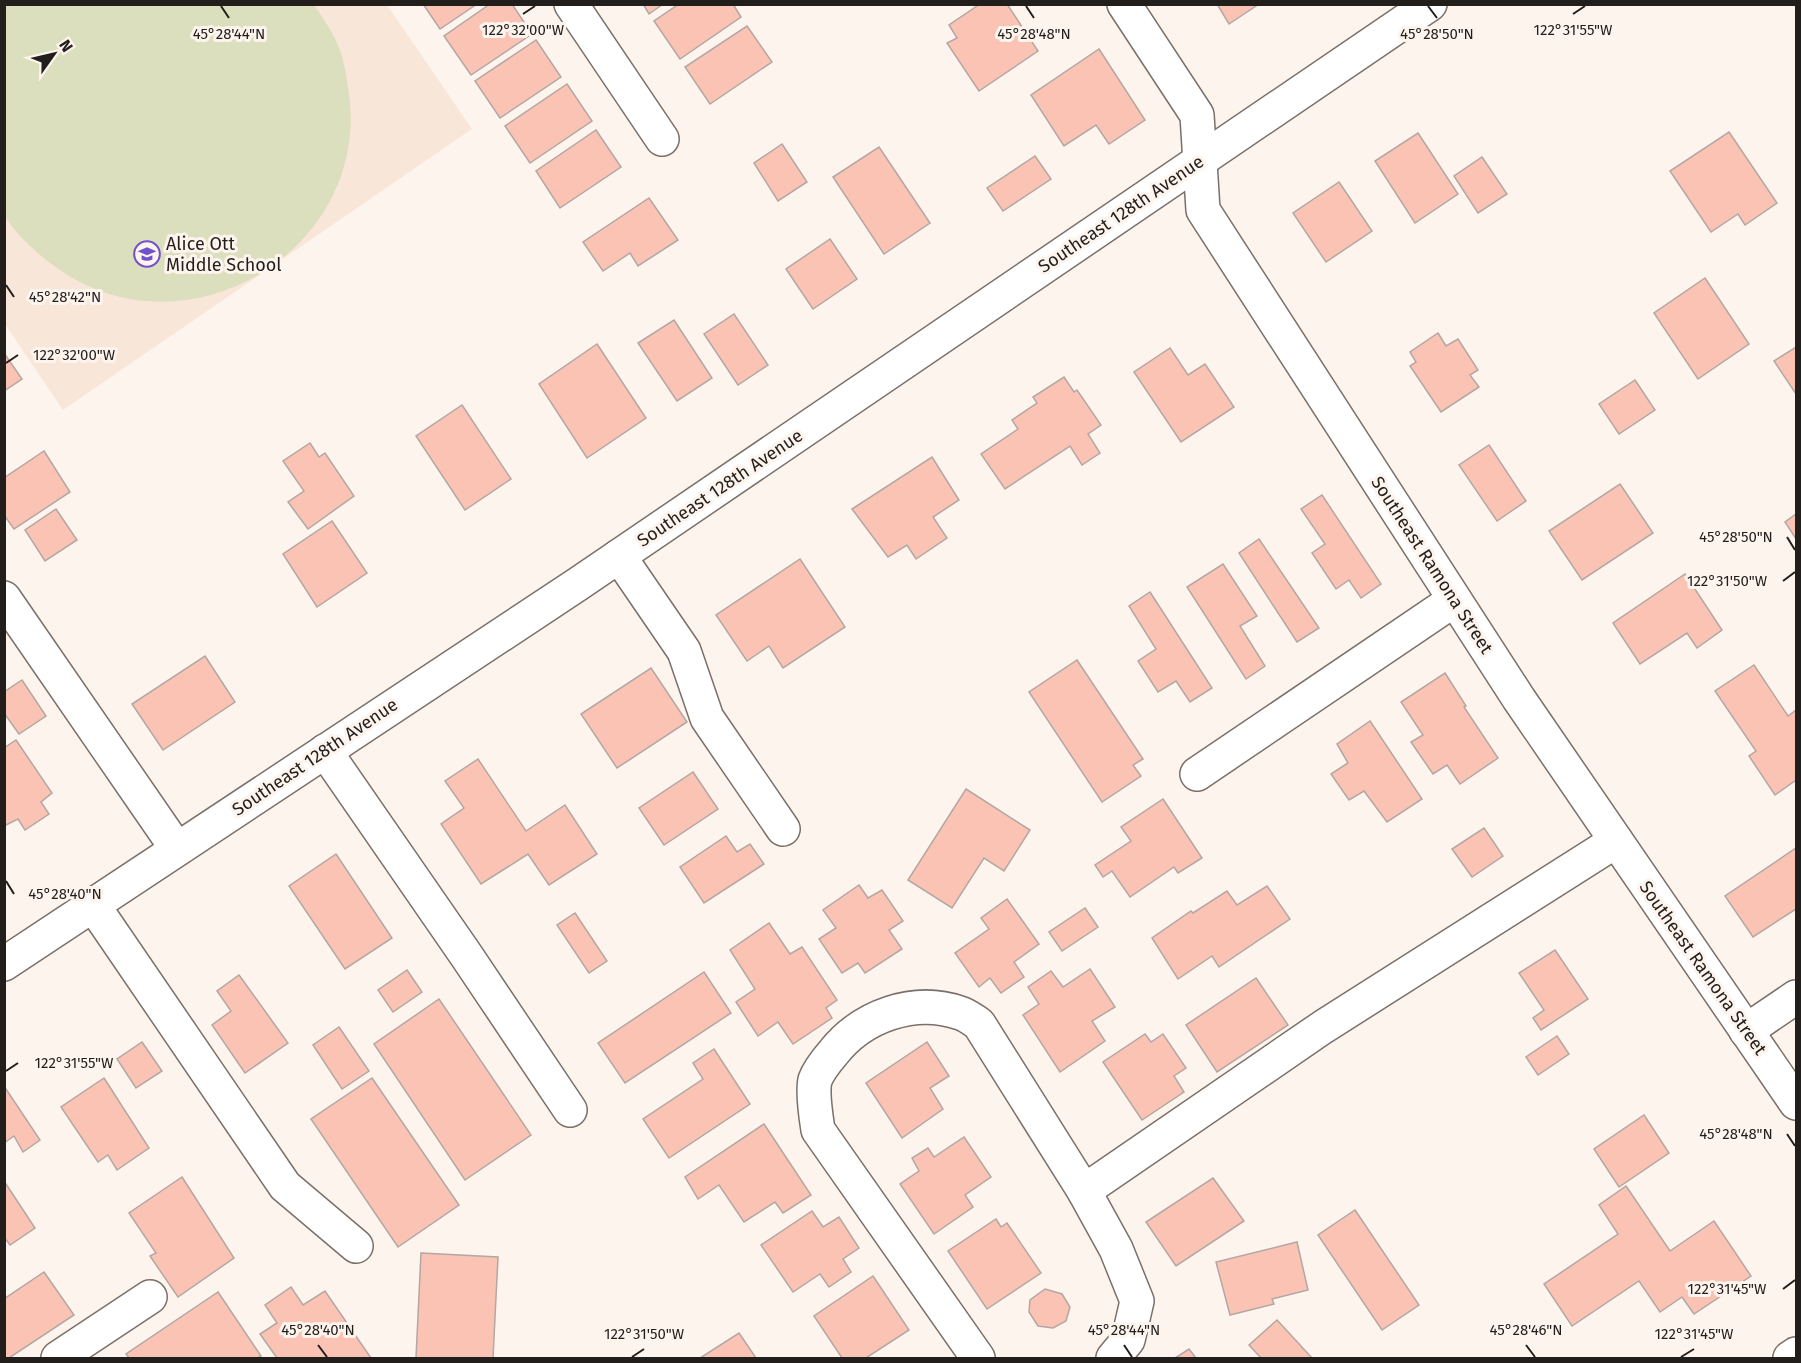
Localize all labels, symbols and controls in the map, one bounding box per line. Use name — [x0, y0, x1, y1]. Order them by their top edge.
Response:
text: 122°32'00"W — [482, 21, 565, 39]
text: 122°31'55"W — [1534, 21, 1613, 39]
north arrow — [24, 24, 84, 84]
text: 45°28'44"N — [193, 25, 265, 43]
text: 45°28'48"N — [997, 25, 1071, 43]
text: 45°28'50"N — [1400, 25, 1474, 43]
text: N — [55, 36, 77, 56]
street label: Southeast 128th Avenue — [1034, 150, 1208, 278]
place label: Alice Ott Middle School — [166, 233, 282, 276]
school or university icon: Alice Ott Middle School — [132, 239, 162, 269]
text: 45°28'42"N — [29, 288, 101, 306]
text: 122°32'00"W — [33, 346, 116, 364]
street label: Southeast 128th Avenue — [633, 424, 807, 552]
street label: Southeast Ramona Street — [1366, 472, 1498, 658]
text: 45°28'50"N — [1699, 528, 1773, 546]
text: 122°31'50"W — [1687, 572, 1768, 590]
street label: Southeast 128th Avenue — [228, 693, 402, 821]
street label: Southeast Ramona Street — [1635, 877, 1772, 1060]
text: 45°28'40"N — [28, 885, 102, 903]
text: 122°31'55"W — [35, 1054, 114, 1072]
text: 45°28'48"N — [1699, 1125, 1773, 1143]
text: 122°31'45"W — [1688, 1280, 1767, 1298]
text: 45°28'40"N — [281, 1321, 355, 1339]
text: 45°28'44"N — [1088, 1321, 1160, 1339]
text: 45°28'46"N — [1489, 1321, 1563, 1339]
text: 122°31'50"W — [604, 1325, 685, 1343]
text: 122°31'45"W — [1655, 1325, 1734, 1343]

